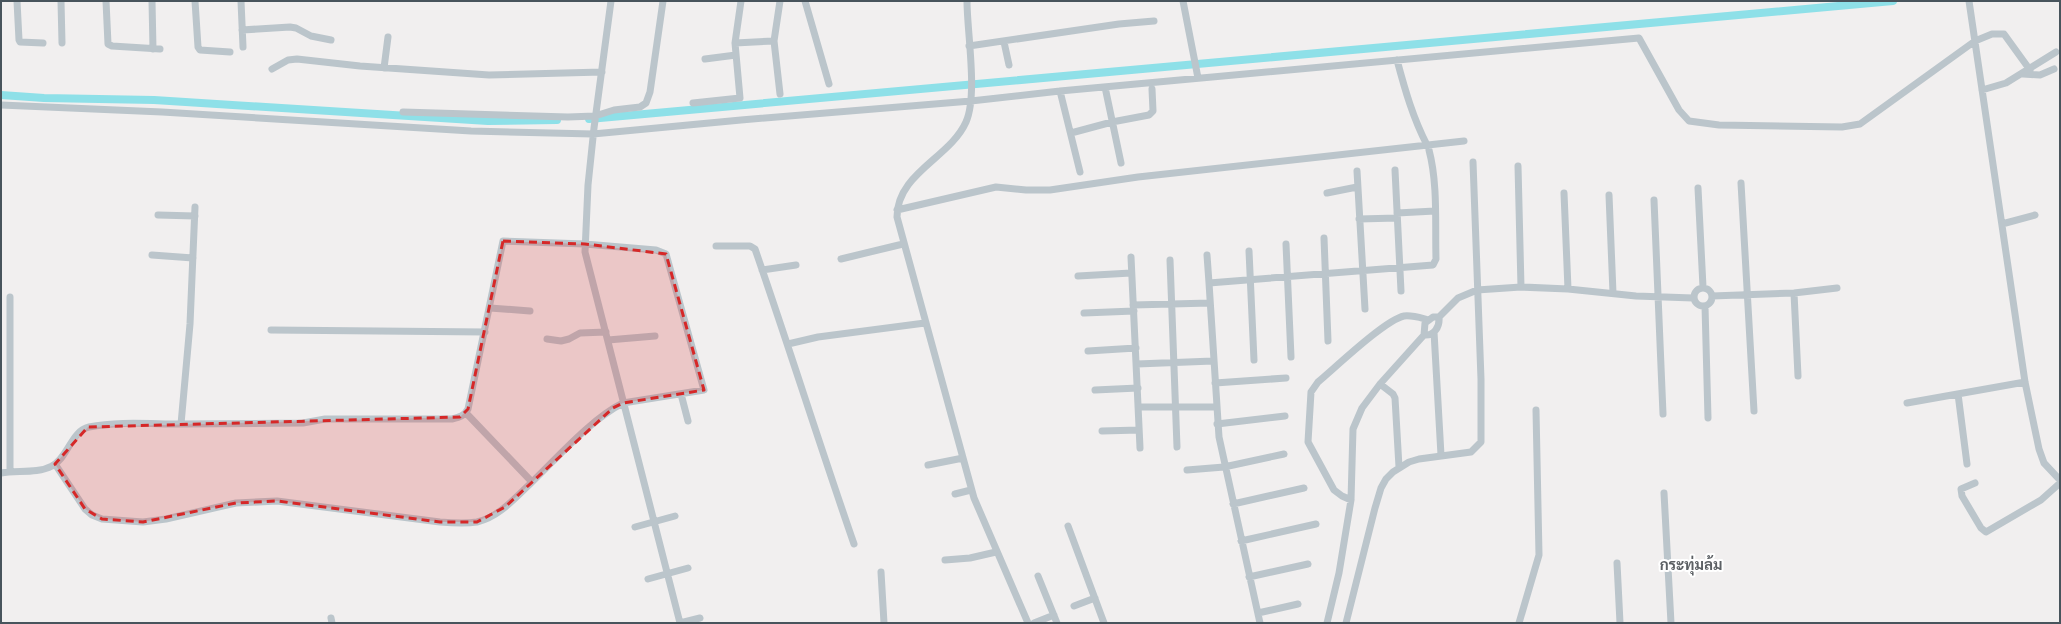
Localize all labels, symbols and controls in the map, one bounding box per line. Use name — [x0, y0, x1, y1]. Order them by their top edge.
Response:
district label: กระทุ่มล้ม — [1660, 555, 1722, 576]

